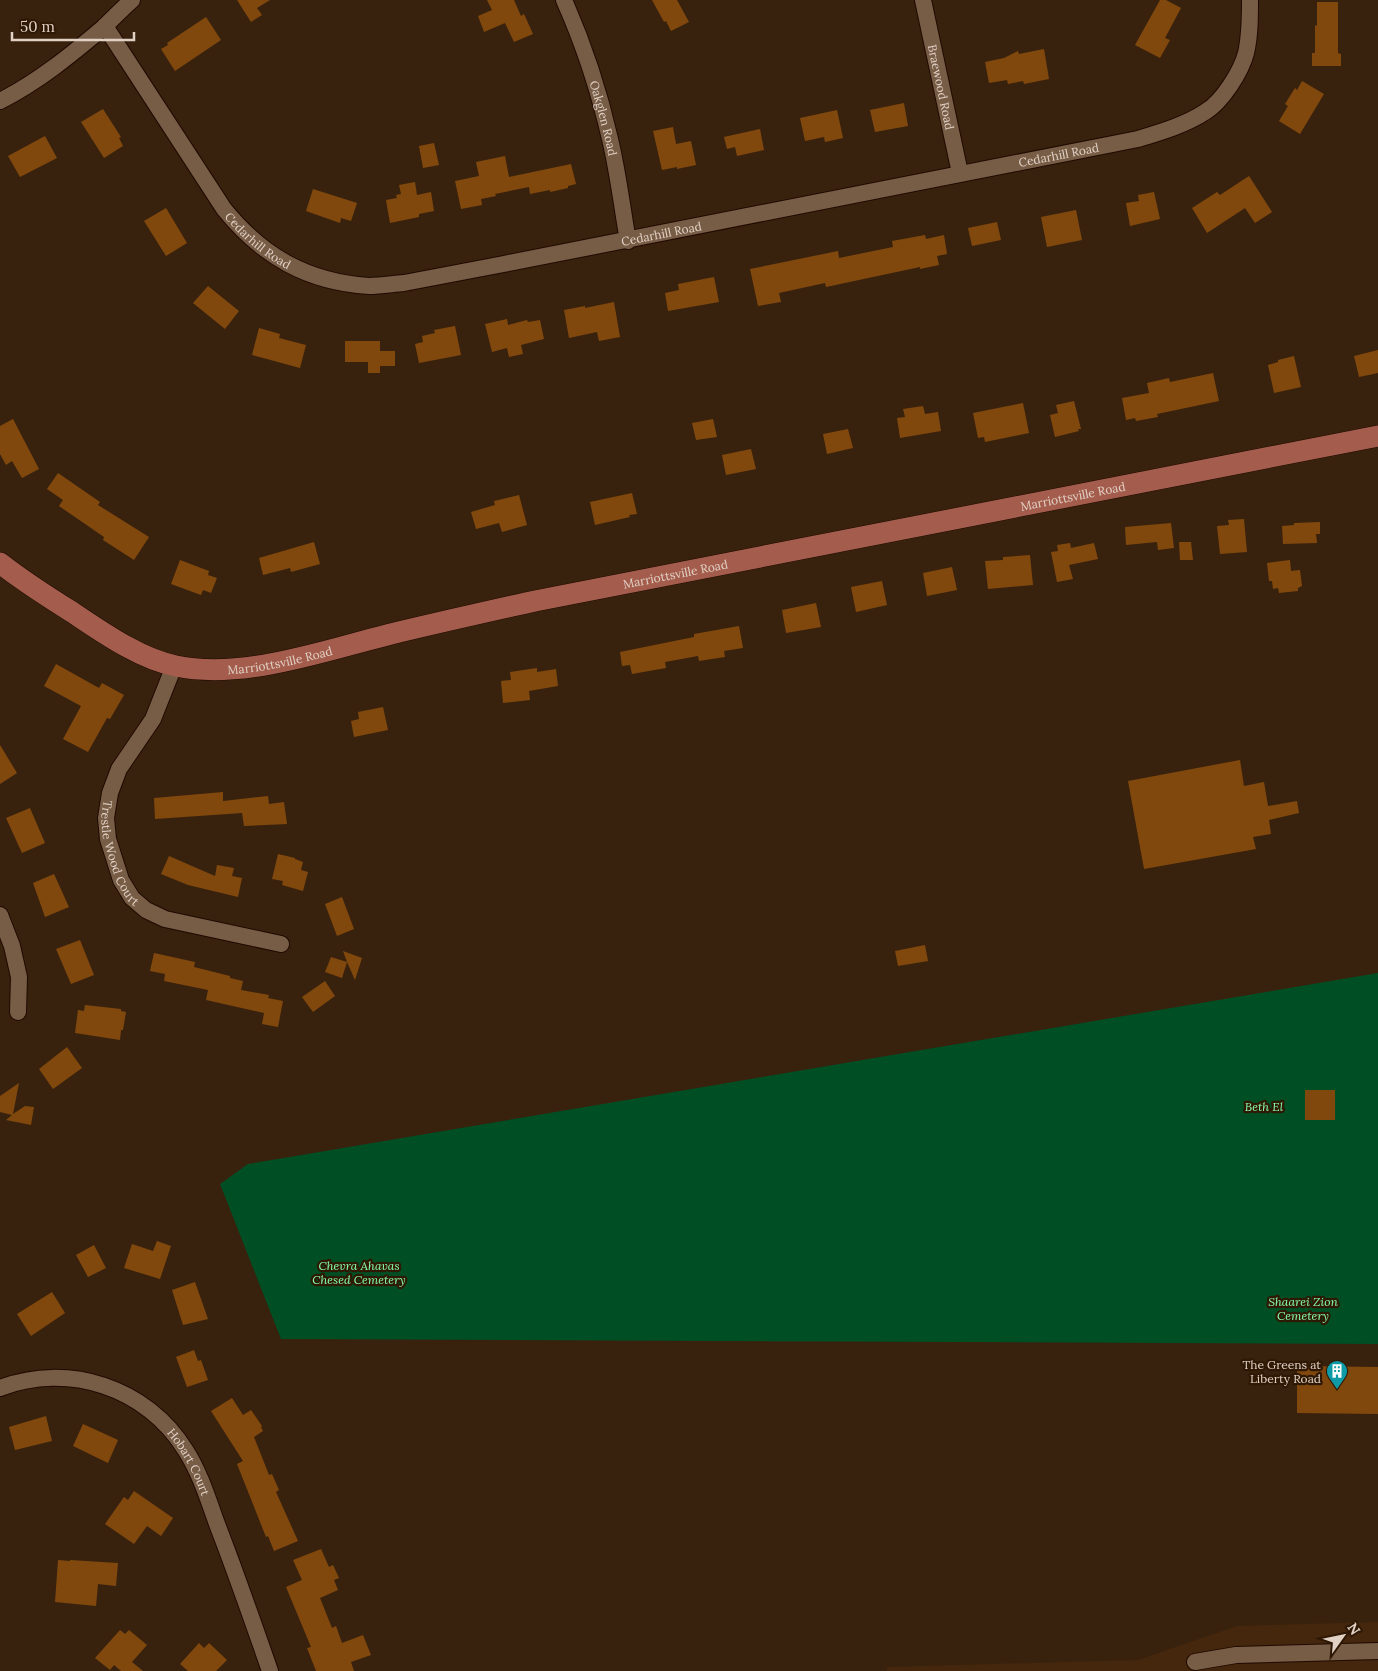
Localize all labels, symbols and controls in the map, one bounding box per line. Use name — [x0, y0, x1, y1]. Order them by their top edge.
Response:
scale bar — [12, 10, 135, 42]
text: 50 m — [20, 17, 55, 36]
street label: Braewood Road — [925, 43, 958, 131]
street label: Oakglen Road — [587, 79, 621, 157]
street label: Cedarhill Road — [1017, 139, 1100, 170]
street label: Cedarhill Road — [222, 209, 294, 272]
street label: Cedarhill Road — [620, 218, 703, 248]
street label: Marriottsville Road — [1019, 478, 1126, 513]
street label: Marriottsville Road — [622, 556, 729, 591]
street label: Marriottsville Road — [227, 642, 334, 677]
street label: Trestle Wood Court — [98, 799, 143, 909]
park label: Beth El — [1245, 1099, 1284, 1114]
park label: Chevra Ahavas Chesed Cemetery — [312, 1258, 406, 1287]
park label: Shaarei Zion Cemetery — [1268, 1294, 1338, 1323]
place label: The Greens at Liberty Road — [1243, 1357, 1321, 1386]
building icon: The Greens at Liberty Road — [1325, 1359, 1349, 1390]
street label: Hobart Court — [165, 1425, 214, 1498]
north arrow — [1318, 1611, 1368, 1661]
text: N — [1343, 1619, 1364, 1639]

